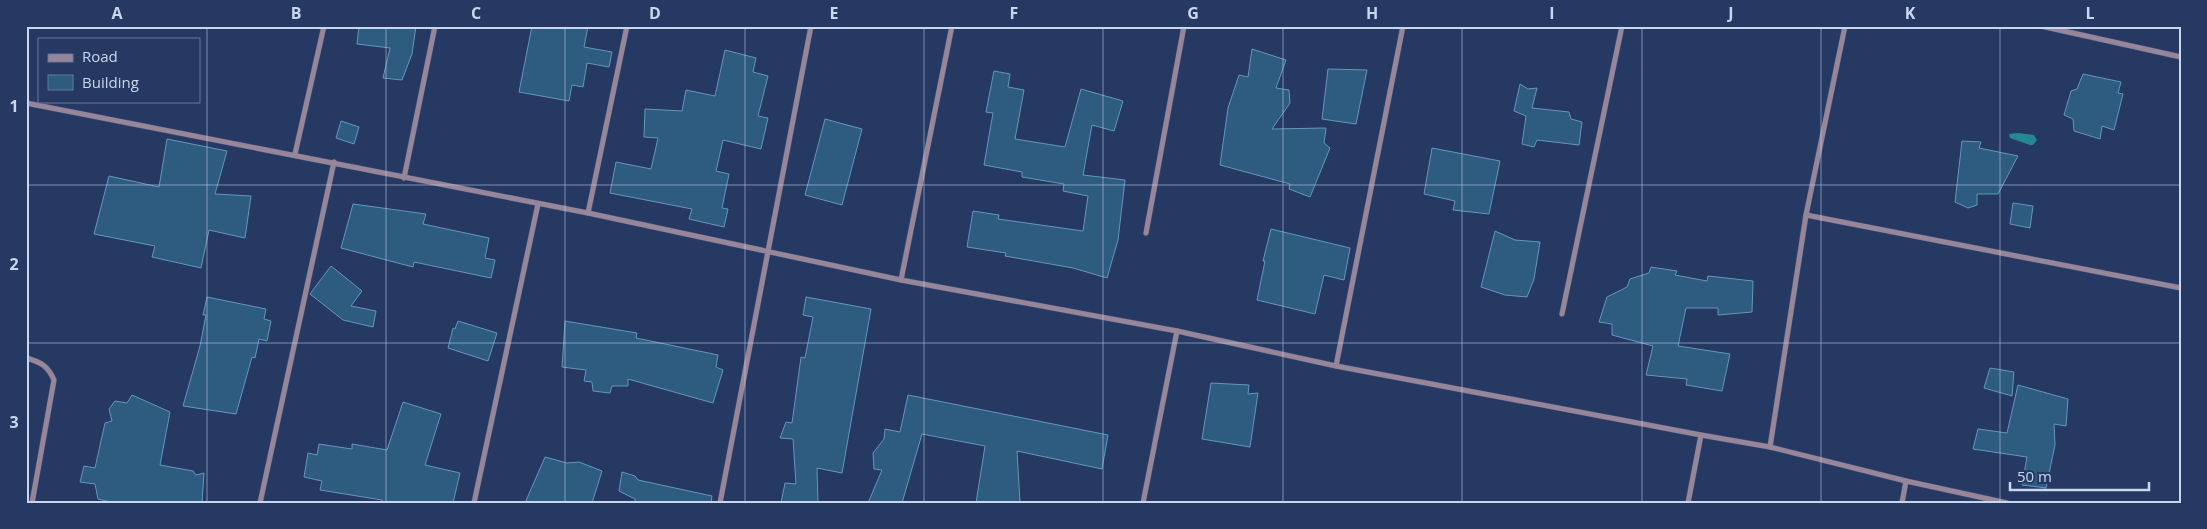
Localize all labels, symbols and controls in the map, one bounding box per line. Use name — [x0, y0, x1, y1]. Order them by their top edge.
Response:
text: A — [111, 2, 123, 24]
text: B — [291, 2, 301, 24]
text: C — [471, 2, 481, 24]
text: D — [649, 2, 661, 24]
text: E — [830, 2, 839, 24]
text: F — [1010, 2, 1018, 24]
text: G — [1187, 2, 1199, 24]
text: H — [1366, 2, 1378, 24]
text: I — [1549, 2, 1555, 24]
text: J — [1726, 2, 1734, 24]
text: K — [1905, 2, 1916, 24]
text: L — [2085, 2, 2095, 24]
legend — [38, 38, 200, 102]
text: Road — [82, 46, 118, 66]
text: Building — [82, 72, 139, 92]
text: 1 — [9, 95, 19, 117]
text: 2 — [9, 253, 19, 275]
text: 3 — [9, 411, 19, 433]
scale bar — [2010, 459, 2148, 491]
text: 50 m — [2017, 466, 2052, 486]

